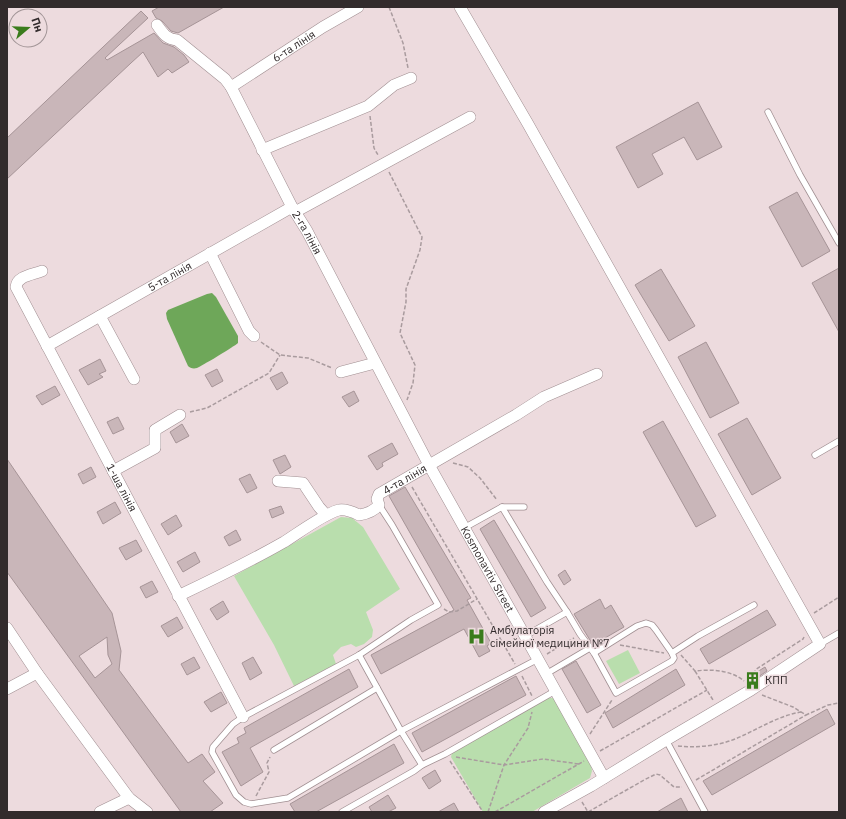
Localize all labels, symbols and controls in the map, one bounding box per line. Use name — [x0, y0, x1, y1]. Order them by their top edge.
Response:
north arrow — [8, 8, 48, 48]
text: Пн — [28, 16, 46, 34]
street label: 6-та лінія — [270, 27, 318, 65]
street label: 2-га лінія — [289, 208, 325, 257]
street label: 5-та лінія — [145, 258, 194, 294]
street label: 1-ша лінія — [103, 461, 140, 514]
street label: 4-та лінія — [380, 461, 429, 497]
street label: Kosmonavtiv Street — [458, 524, 517, 615]
place label: Амбулаторія сімейної медицини №7 — [490, 623, 610, 650]
hospital icon: Амбулаторія сімейної медицини №7 — [467, 626, 487, 646]
building icon: КПП — [742, 670, 762, 690]
place label: КПП — [765, 673, 788, 687]

